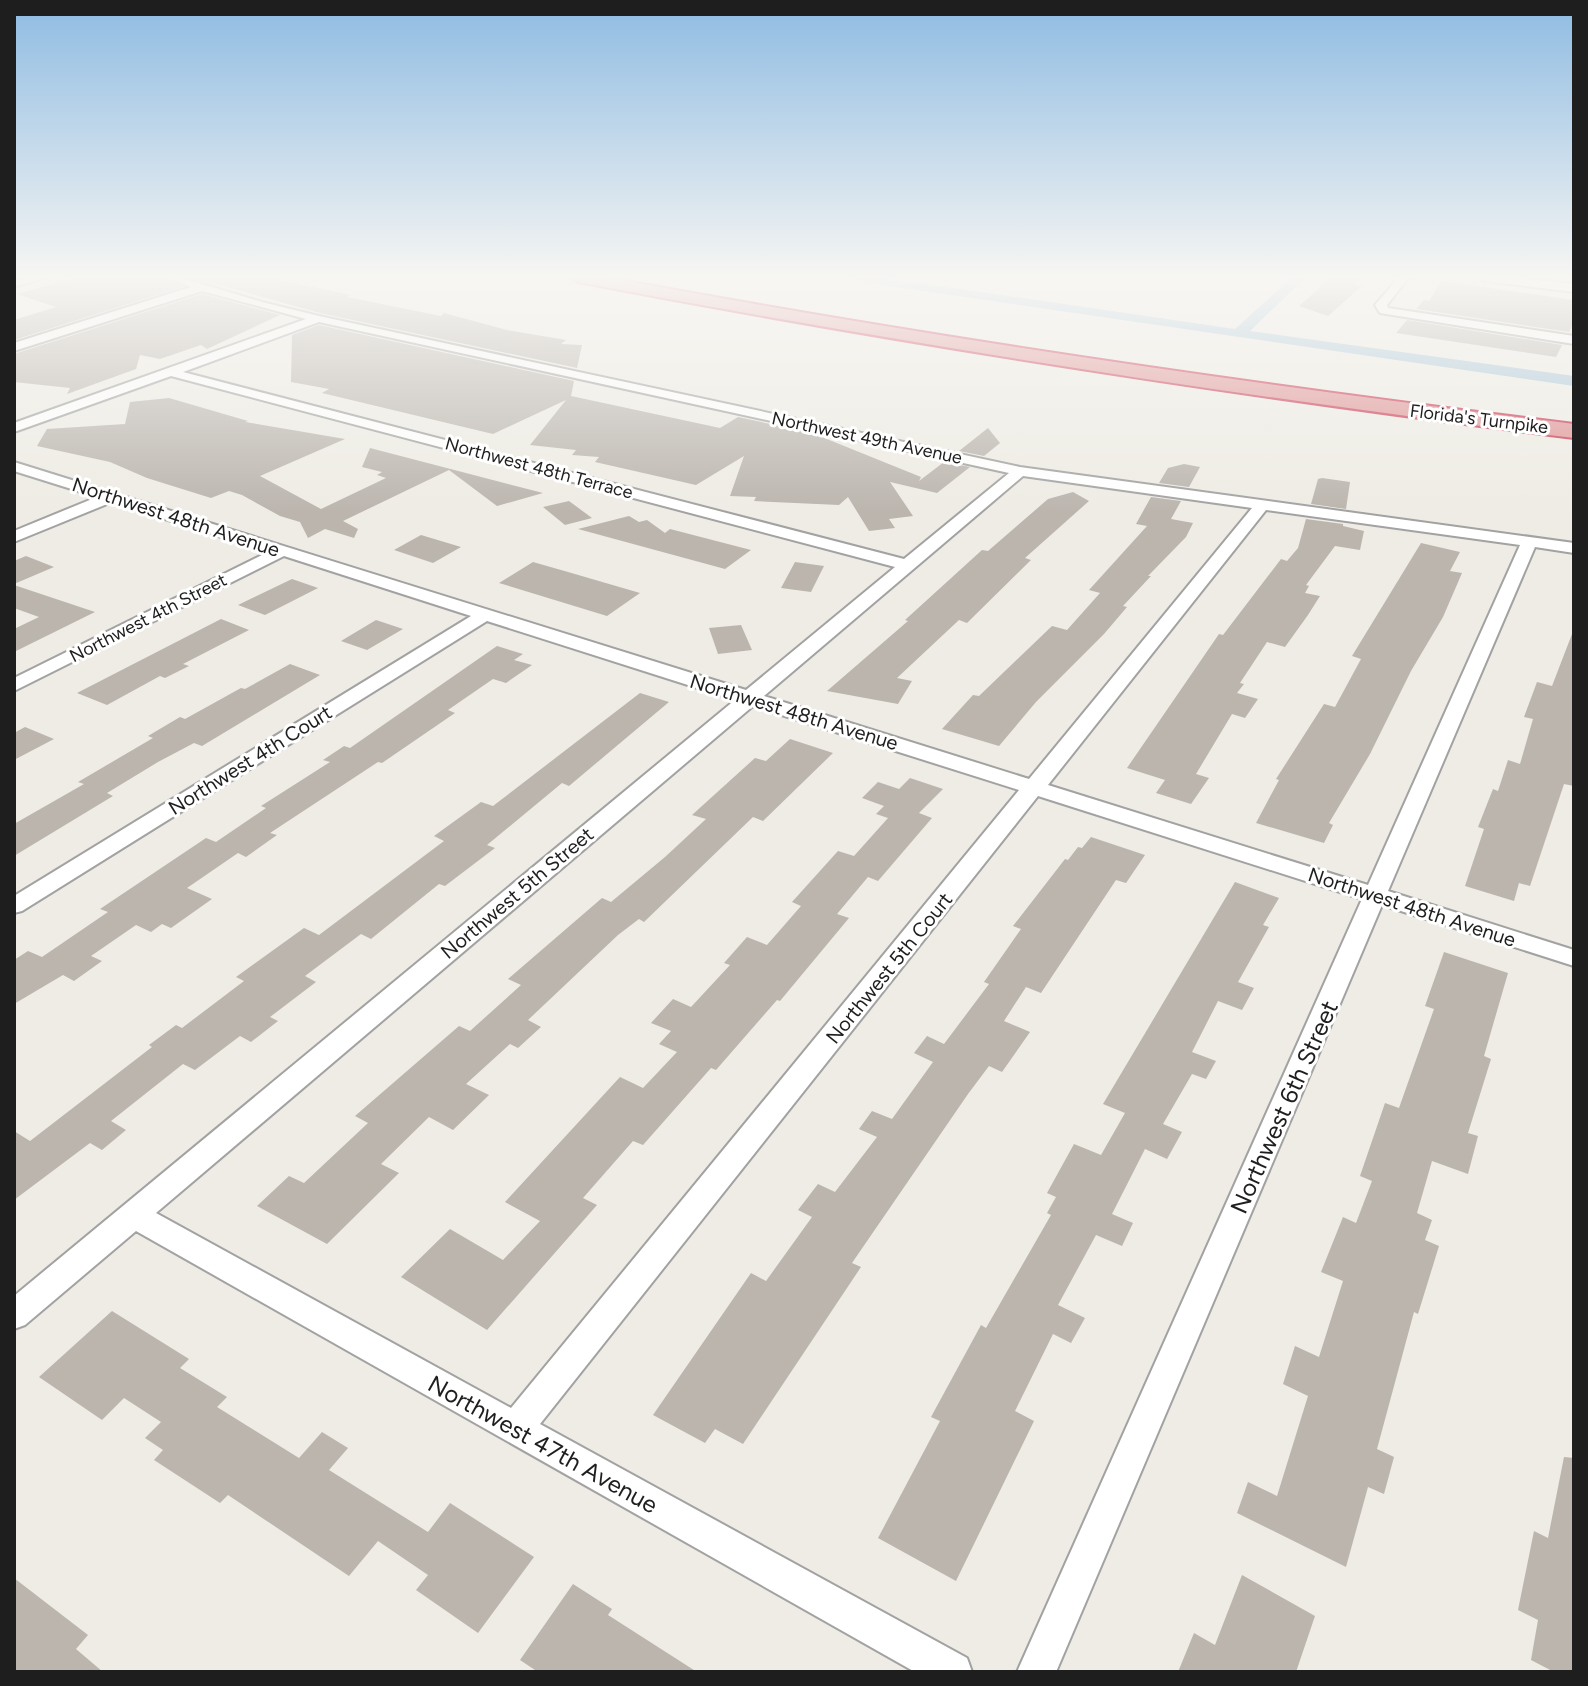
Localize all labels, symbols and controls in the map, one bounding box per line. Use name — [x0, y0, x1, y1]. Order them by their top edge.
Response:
street label: Florida's Turnpike — [1409, 400, 1550, 438]
street label: Northwest 49th Avenue — [770, 407, 964, 469]
street label: Northwest 48th Terrace — [443, 432, 636, 504]
street label: Northwest 48th Avenue — [69, 472, 283, 562]
street label: Northwest 4th Street — [66, 569, 230, 667]
street label: Northwest 48th Avenue — [687, 669, 901, 755]
street label: Northwest 4th Court — [164, 700, 336, 820]
street label: Northwest 5th Street — [436, 822, 598, 964]
street label: Northwest 48th Avenue — [1305, 862, 1519, 952]
street label: Northwest 5th Court — [821, 888, 957, 1048]
street label: Northwest 6th Street — [1224, 996, 1344, 1218]
street label: Northwest 47th Avenue — [423, 1369, 663, 1519]

